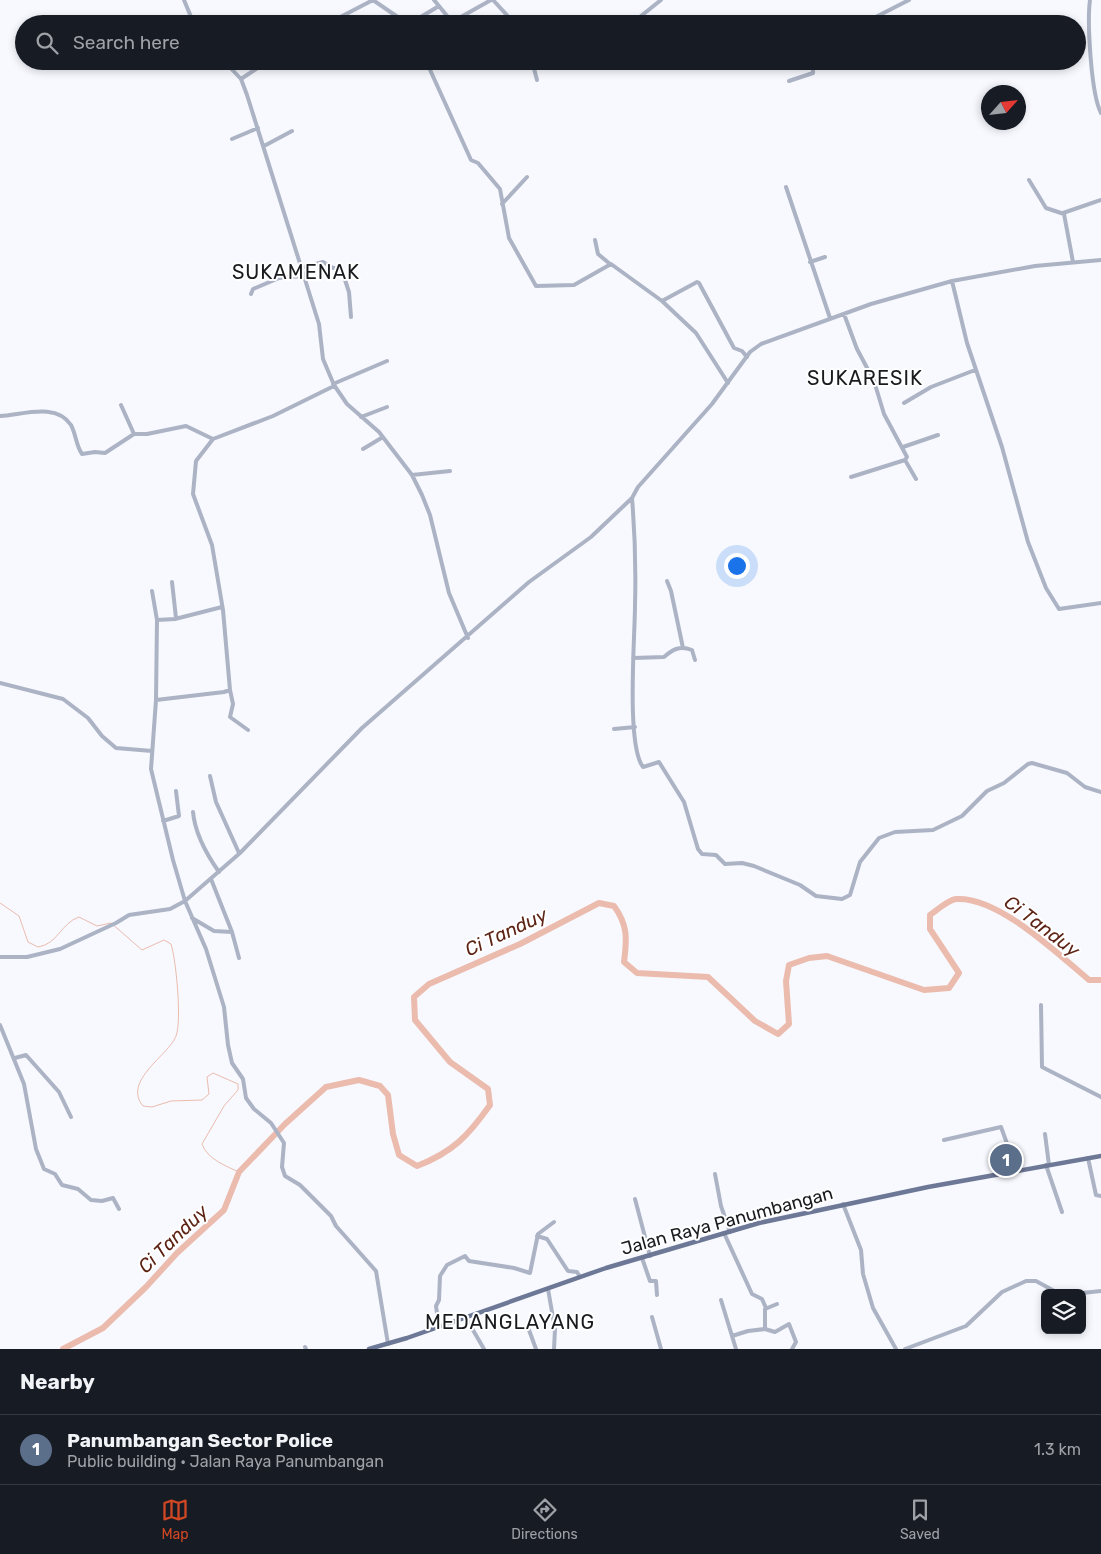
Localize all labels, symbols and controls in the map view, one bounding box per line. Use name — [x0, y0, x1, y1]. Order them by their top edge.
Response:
search box — [15, 15, 1086, 70]
icon: search — [33, 29, 61, 57]
text: Search here — [73, 31, 180, 54]
north arrow — [981, 85, 1026, 130]
district label: SUKAMENAK — [232, 260, 360, 284]
district label: SUKARESIK — [807, 366, 923, 390]
your location — [724, 553, 750, 579]
water label: Ci Tanduy — [1000, 890, 1085, 962]
water label: Ci Tanduy — [461, 903, 551, 961]
pin: 1 — [990, 1141, 1022, 1179]
street label: Jalan Raya Panumbangan — [619, 1182, 835, 1260]
water label: Ci Tanduy — [133, 1200, 213, 1278]
map controls — [1041, 1289, 1086, 1334]
button: layers — [1041, 1289, 1086, 1334]
district label: MEDANGLAYANG — [425, 1310, 595, 1334]
text: Nearby — [20, 1369, 95, 1394]
text: Panumbangan Sector Police — [67, 1429, 333, 1452]
text: 1 — [32, 1440, 40, 1459]
text: 1.3 km — [1034, 1440, 1081, 1459]
text: Public building · Jalan Raya Panumbangan — [67, 1452, 384, 1471]
tab: Map — [161, 1496, 189, 1543]
tab: Directions — [511, 1496, 578, 1543]
tab: Saved — [900, 1496, 940, 1543]

